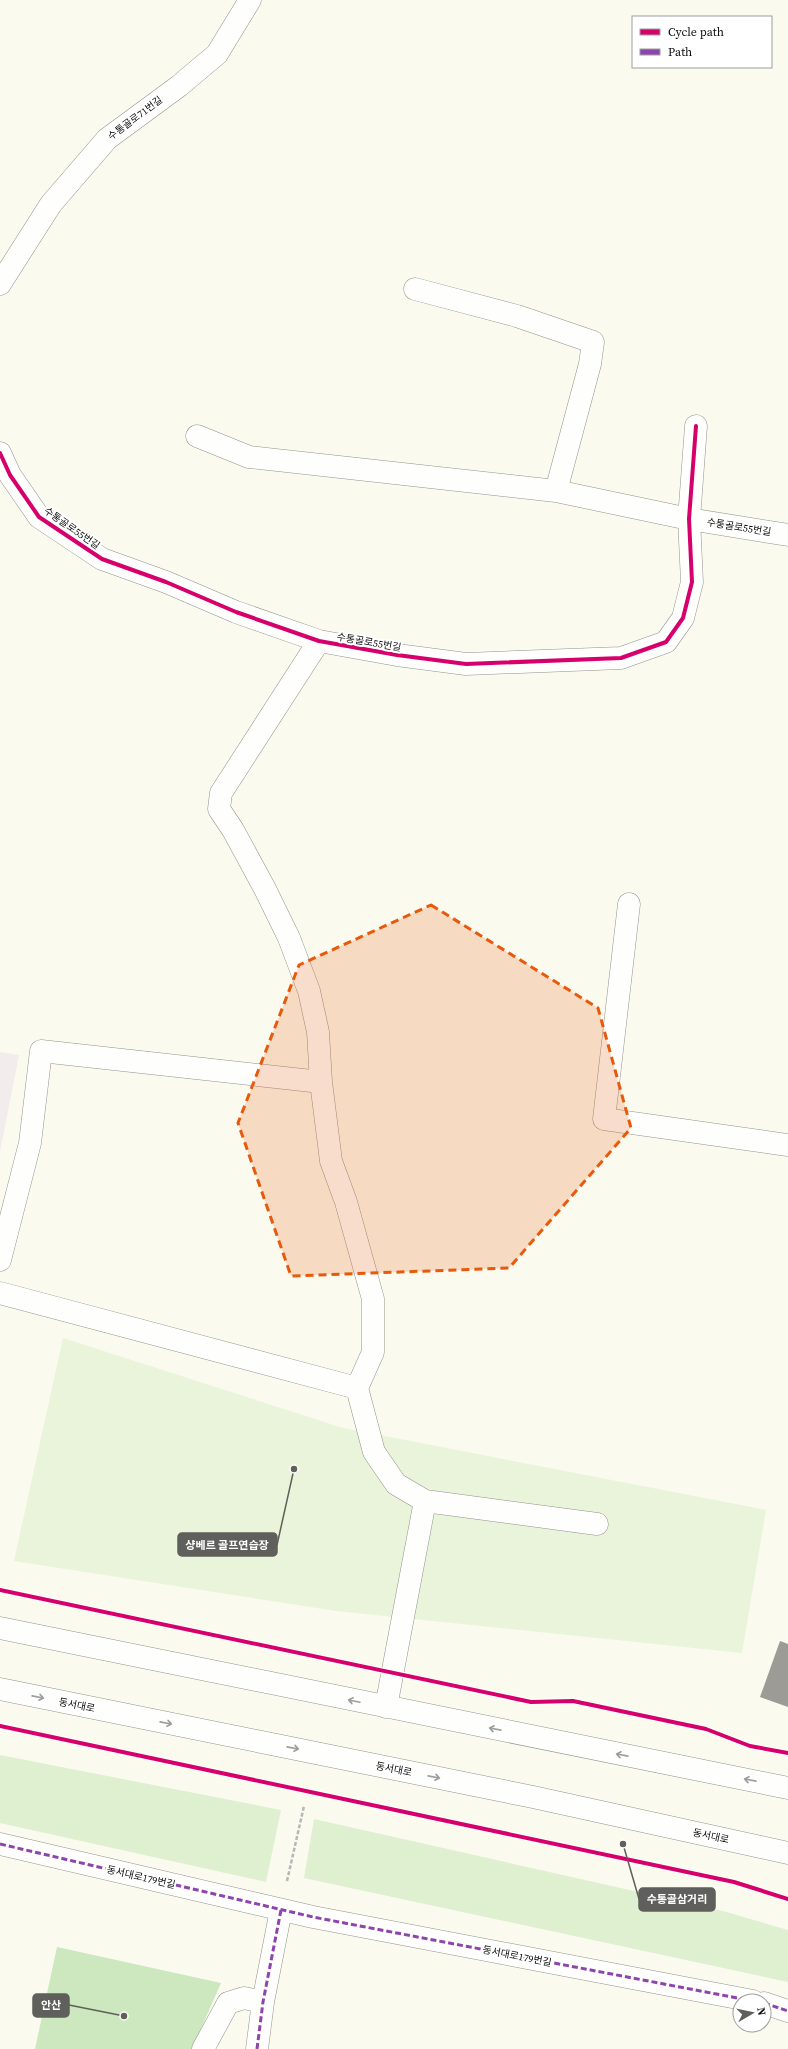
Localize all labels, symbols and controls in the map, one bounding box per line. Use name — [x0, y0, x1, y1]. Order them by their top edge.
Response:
legend — [632, 16, 772, 68]
text: Cycle path — [668, 24, 724, 40]
text: Path — [668, 44, 692, 60]
street label: 수통골로71번길 — [105, 93, 165, 143]
street label: 수통골로55번길 — [42, 504, 102, 552]
street label: 수통골로55번길 — [706, 515, 772, 539]
street label: 수통골로55번길 — [336, 630, 402, 654]
callout: 샹베르 골프연습장 — [178, 1533, 277, 1556]
text: 샹베르 골프연습장 — [185, 1538, 269, 1553]
one-way arrow — [31, 1693, 44, 1701]
street label: 동서대로 — [58, 1695, 96, 1715]
one-way arrow — [348, 1696, 361, 1704]
one-way arrow — [159, 1719, 172, 1727]
one-way arrow — [489, 1725, 502, 1733]
one-way arrow — [286, 1745, 299, 1753]
one-way arrow — [616, 1750, 629, 1758]
street label: 동서대로 — [375, 1759, 413, 1779]
one-way arrow — [427, 1774, 440, 1782]
one-way arrow — [744, 1776, 757, 1784]
street label: 동서대로 — [692, 1826, 730, 1846]
street label: 동서대로179번길 — [105, 1863, 177, 1891]
callout: 수통골삼거리 — [639, 1888, 715, 1911]
text: 수통골삼거리 — [647, 1892, 707, 1907]
street label: 동서대로179번길 — [481, 1943, 553, 1969]
north arrow — [732, 1993, 772, 2033]
callout: 안산 — [33, 1994, 69, 2017]
text: 안산 — [41, 1998, 61, 2013]
text: N — [753, 2006, 769, 2017]

